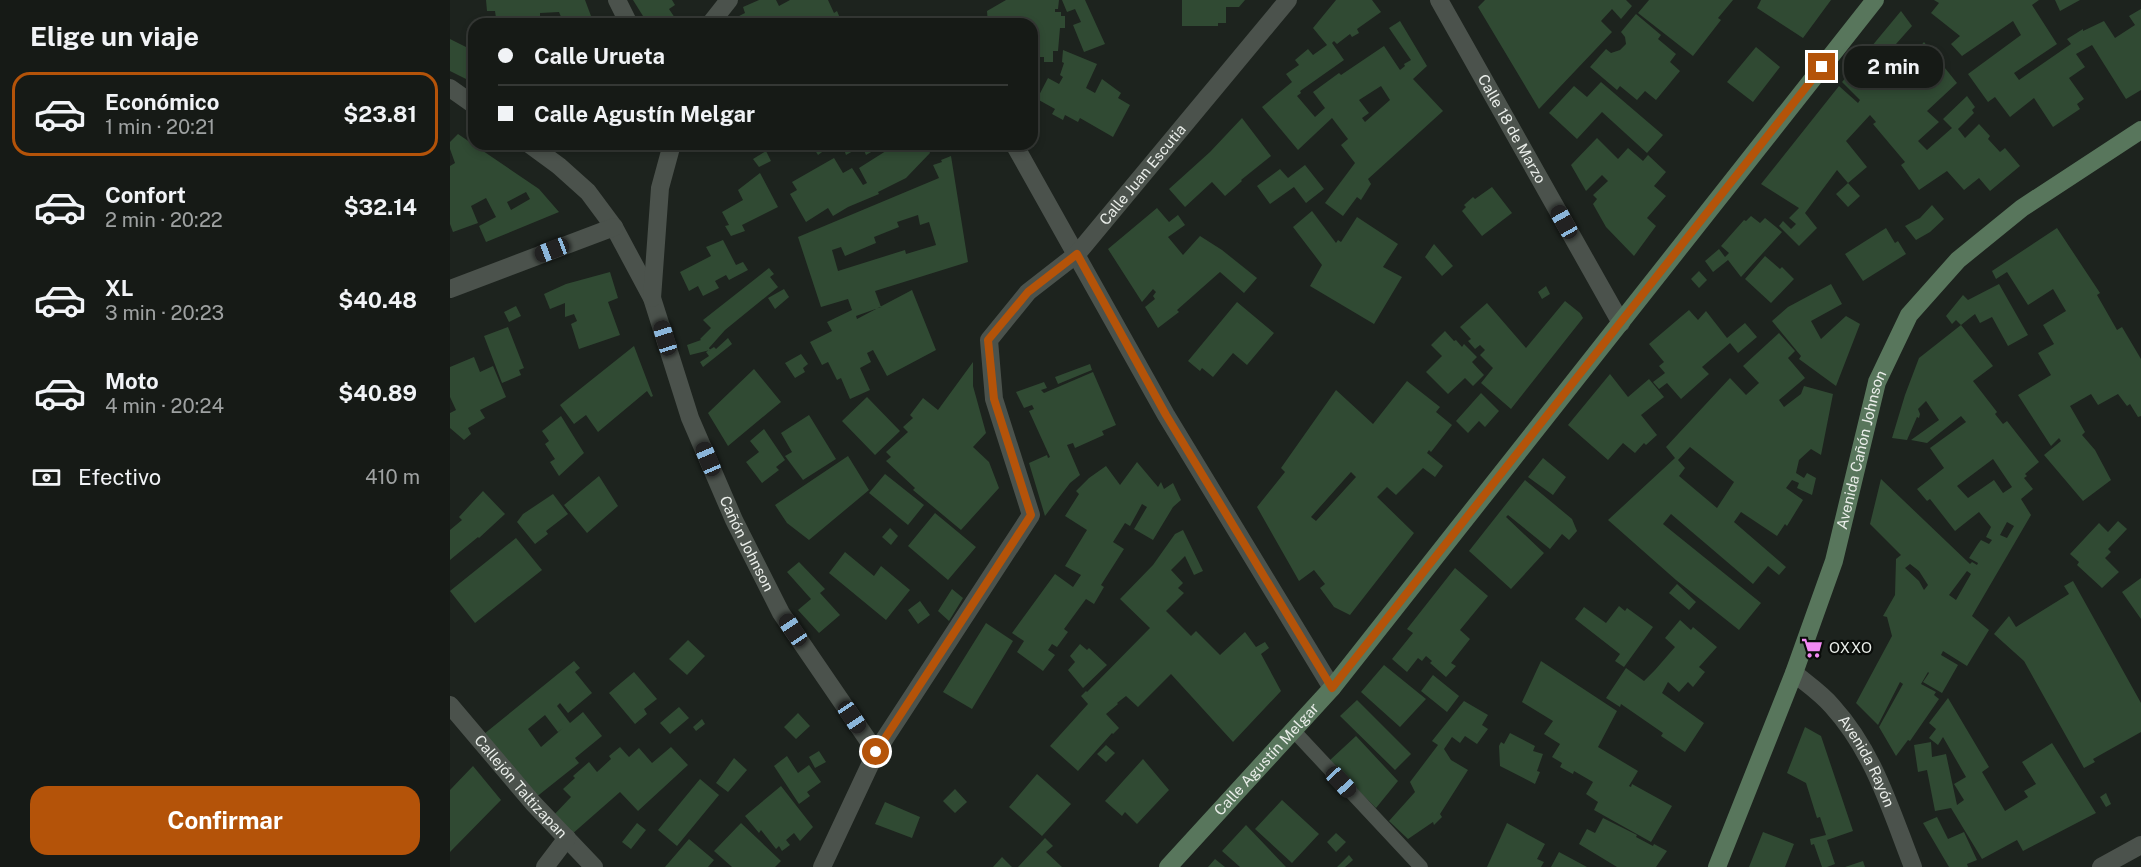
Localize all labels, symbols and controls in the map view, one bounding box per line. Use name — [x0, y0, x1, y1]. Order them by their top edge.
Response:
text: Elige un viaje — [30, 20, 199, 52]
text: Calle Urueta — [534, 43, 665, 69]
callout: 2 min — [1843, 46, 1942, 88]
route end — [1808, 53, 1835, 80]
text: 2 min — [1867, 55, 1920, 79]
street label: Calle 18 de Marzo — [1475, 71, 1550, 186]
icon: car — [33, 87, 87, 141]
text: Económico — [105, 89, 220, 115]
text: $23.81 — [343, 101, 417, 127]
text: Calle Agustín Melgar — [534, 101, 755, 127]
text: 1 min · 20:21 — [105, 115, 215, 139]
street label: Calle Juan Escutia — [1096, 121, 1189, 228]
icon: car — [33, 180, 87, 234]
text: Confort — [105, 182, 186, 208]
text: $32.14 — [344, 194, 417, 220]
car — [1547, 202, 1581, 242]
text: 2 min · 20:22 — [105, 208, 223, 232]
car — [532, 235, 572, 265]
icon: car — [33, 273, 87, 327]
text: XL — [105, 275, 133, 301]
text: $40.48 — [338, 287, 417, 313]
text: 3 min · 20:23 — [105, 301, 224, 325]
car — [651, 318, 679, 358]
icon: car — [33, 366, 87, 420]
street label: Avenida Cañón Johnson — [1833, 367, 1889, 531]
text: Moto — [105, 368, 159, 394]
text: $40.89 — [338, 380, 417, 406]
text: 4 min · 20:24 — [105, 394, 224, 418]
car — [693, 439, 723, 479]
icon: cash — [30, 461, 63, 494]
text: Efectivo — [78, 464, 161, 490]
text: 410 m — [365, 465, 420, 489]
street label: Cañón Johnson — [717, 493, 778, 594]
car — [775, 610, 811, 650]
supermarket icon: OXXO — [1800, 636, 1824, 660]
place label: OXXO — [1829, 639, 1872, 656]
car — [834, 697, 870, 737]
street label: Calle Agustín Melgar — [1211, 699, 1322, 819]
street label: Avenida Rayón — [1835, 712, 1898, 809]
street label: Callejón Taltizapan — [471, 731, 571, 841]
route start — [862, 738, 889, 765]
car — [1322, 763, 1360, 801]
button: Confirmar — [30, 786, 420, 855]

